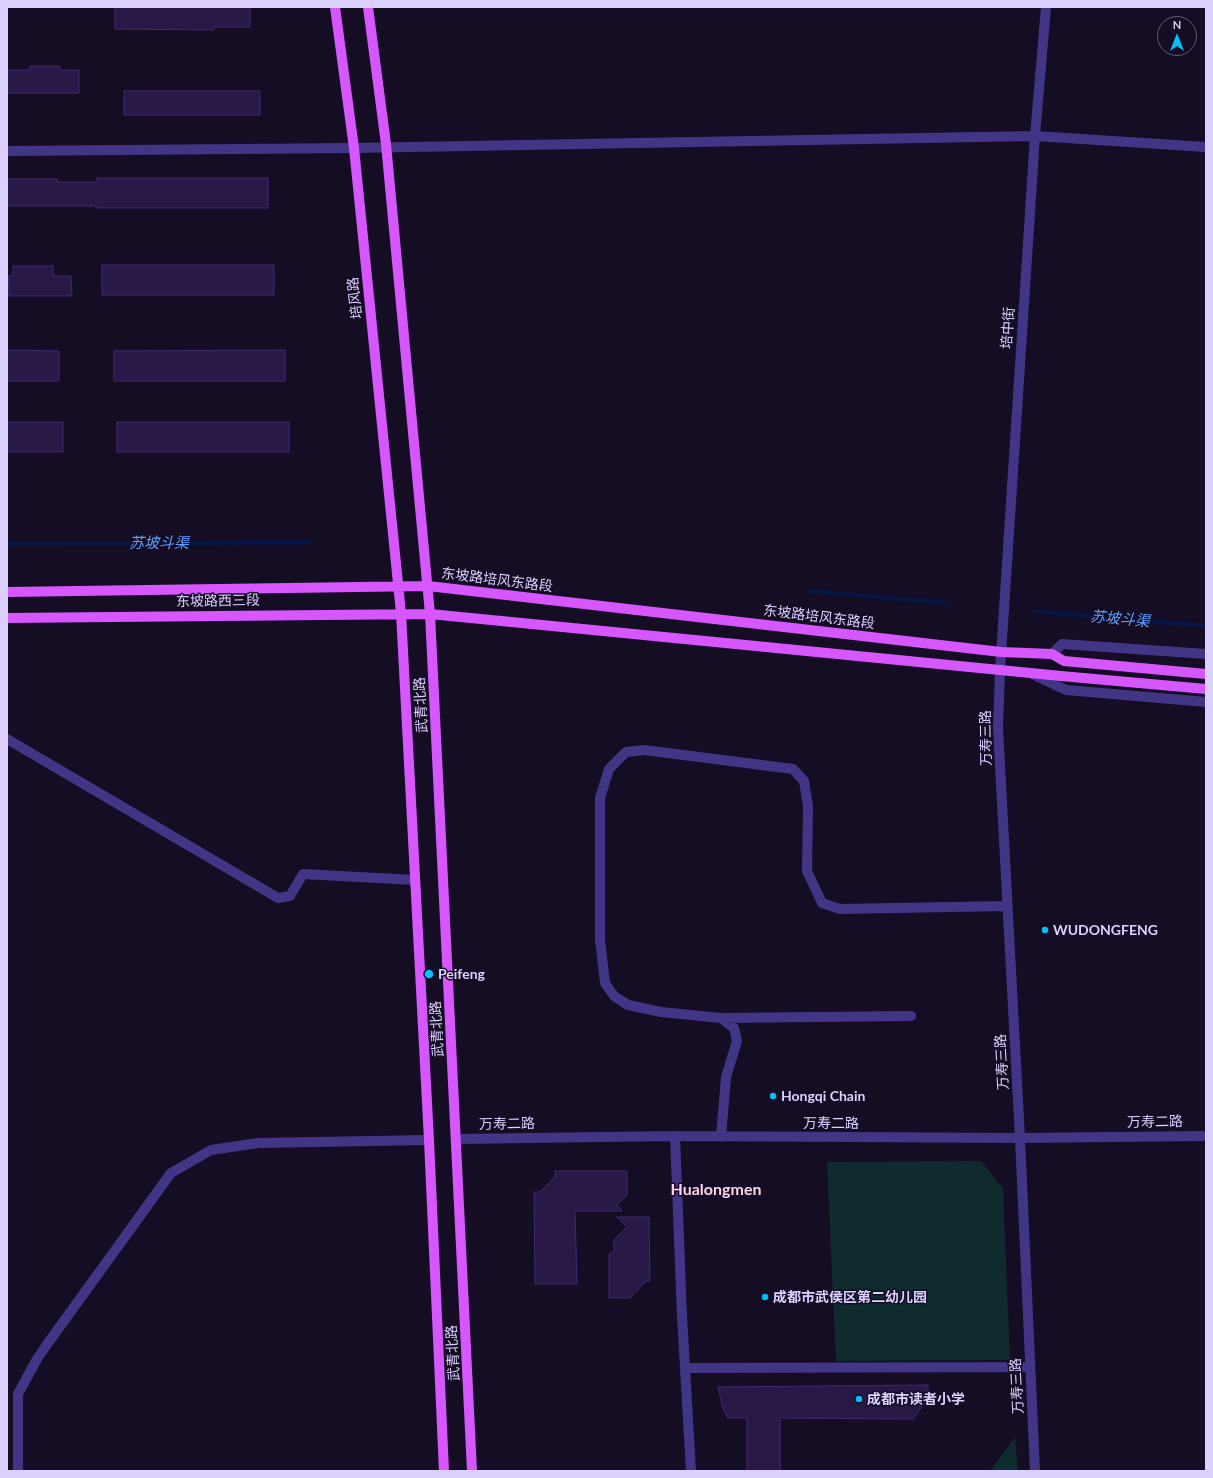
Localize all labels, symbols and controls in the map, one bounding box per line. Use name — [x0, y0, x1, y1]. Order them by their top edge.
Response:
north arrow — [1157, 16, 1197, 56]
text: N — [1173, 18, 1181, 31]
street label: 培风路 — [344, 276, 366, 320]
street label: 培中街 — [998, 306, 1018, 350]
water label: 苏坡斗渠 — [129, 534, 189, 552]
street label: 东坡路培风东路段 — [440, 565, 554, 595]
street label: 东坡路西三段 — [176, 592, 260, 610]
street label: 东坡路培风东路段 — [762, 602, 876, 632]
water label: 苏坡斗渠 — [1089, 607, 1151, 631]
street label: 武青北路 — [411, 677, 431, 733]
street label: 万寿三路 — [977, 710, 995, 766]
place label: WUDONGFENG — [1053, 922, 1158, 938]
marker: WUDONGFENG — [1040, 925, 1050, 935]
place label: Peifeng — [438, 966, 485, 982]
marker: Peifeng — [423, 968, 435, 980]
street label: 武青北路 — [427, 1001, 447, 1057]
street label: 万寿三路 — [992, 1034, 1012, 1090]
place label: Hongqi Chain — [781, 1088, 865, 1104]
marker: Hongqi Chain — [768, 1091, 778, 1101]
street label: 万寿二路 — [1127, 1113, 1183, 1131]
street label: 万寿二路 — [479, 1115, 535, 1133]
street label: 万寿二路 — [803, 1115, 859, 1131]
district label: Hualongmen — [671, 1180, 761, 1200]
place label: 成都市武侯区第二幼儿园 — [773, 1289, 927, 1305]
marker: 成都市武侯区第二幼儿园 — [760, 1292, 770, 1302]
street label: 武青北路 — [443, 1325, 463, 1381]
street label: 万寿三路 — [1007, 1358, 1027, 1414]
place label: 成都市读者小学 — [867, 1391, 965, 1407]
marker: 成都市读者小学 — [854, 1394, 864, 1404]

